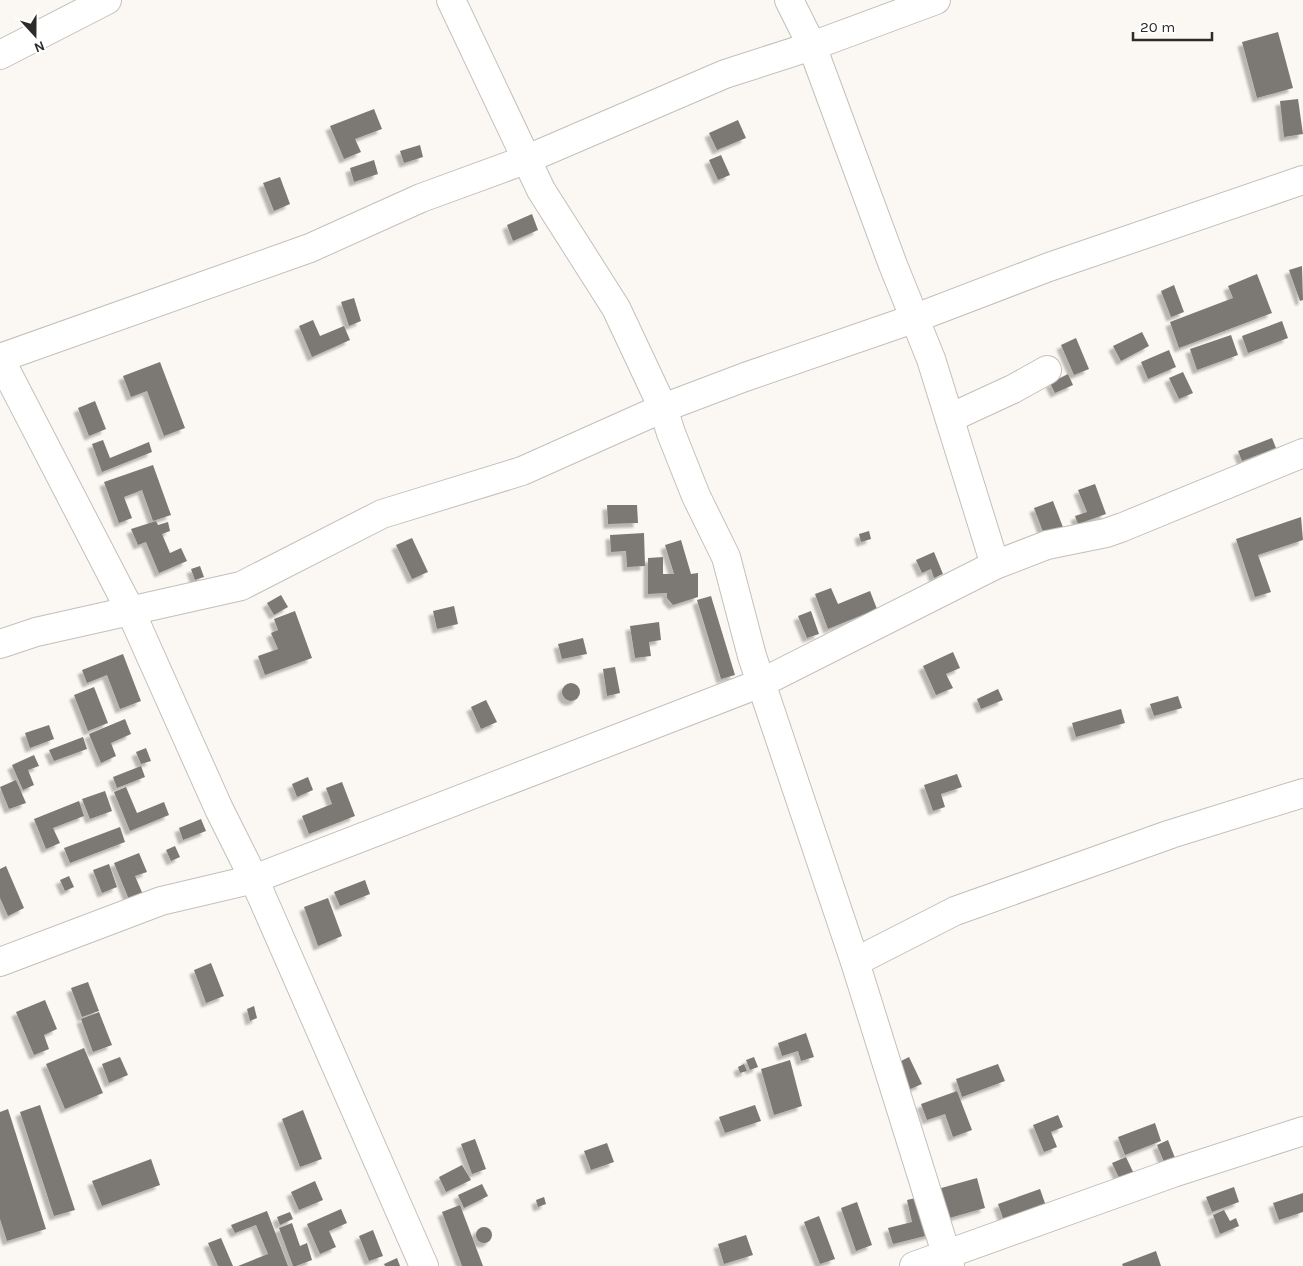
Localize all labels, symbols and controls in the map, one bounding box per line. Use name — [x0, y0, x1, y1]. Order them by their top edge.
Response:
north arrow — [10, 10, 60, 60]
scale bar — [1133, 10, 1212, 42]
text: 20 m — [1140, 18, 1175, 36]
text: N — [32, 37, 47, 56]

